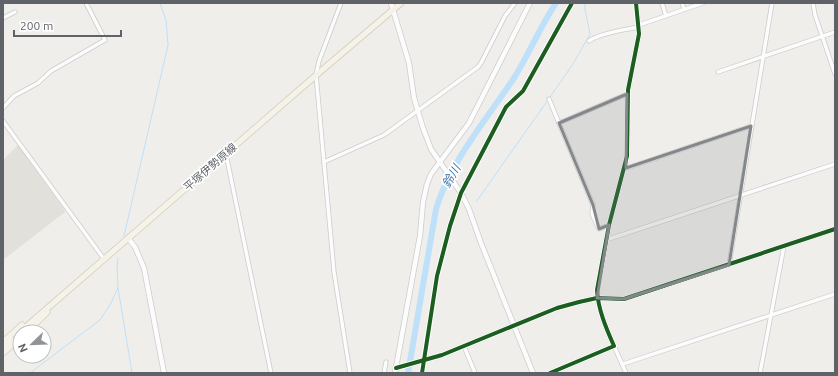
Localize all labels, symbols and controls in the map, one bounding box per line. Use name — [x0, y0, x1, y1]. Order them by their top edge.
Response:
scale bar — [14, 12, 121, 38]
text: 200 m — [20, 19, 53, 32]
street label: 平塚伊勢原線 — [181, 141, 239, 193]
water label: 鈴川 — [439, 161, 464, 190]
north arrow — [12, 324, 52, 364]
text: N — [16, 342, 30, 354]

